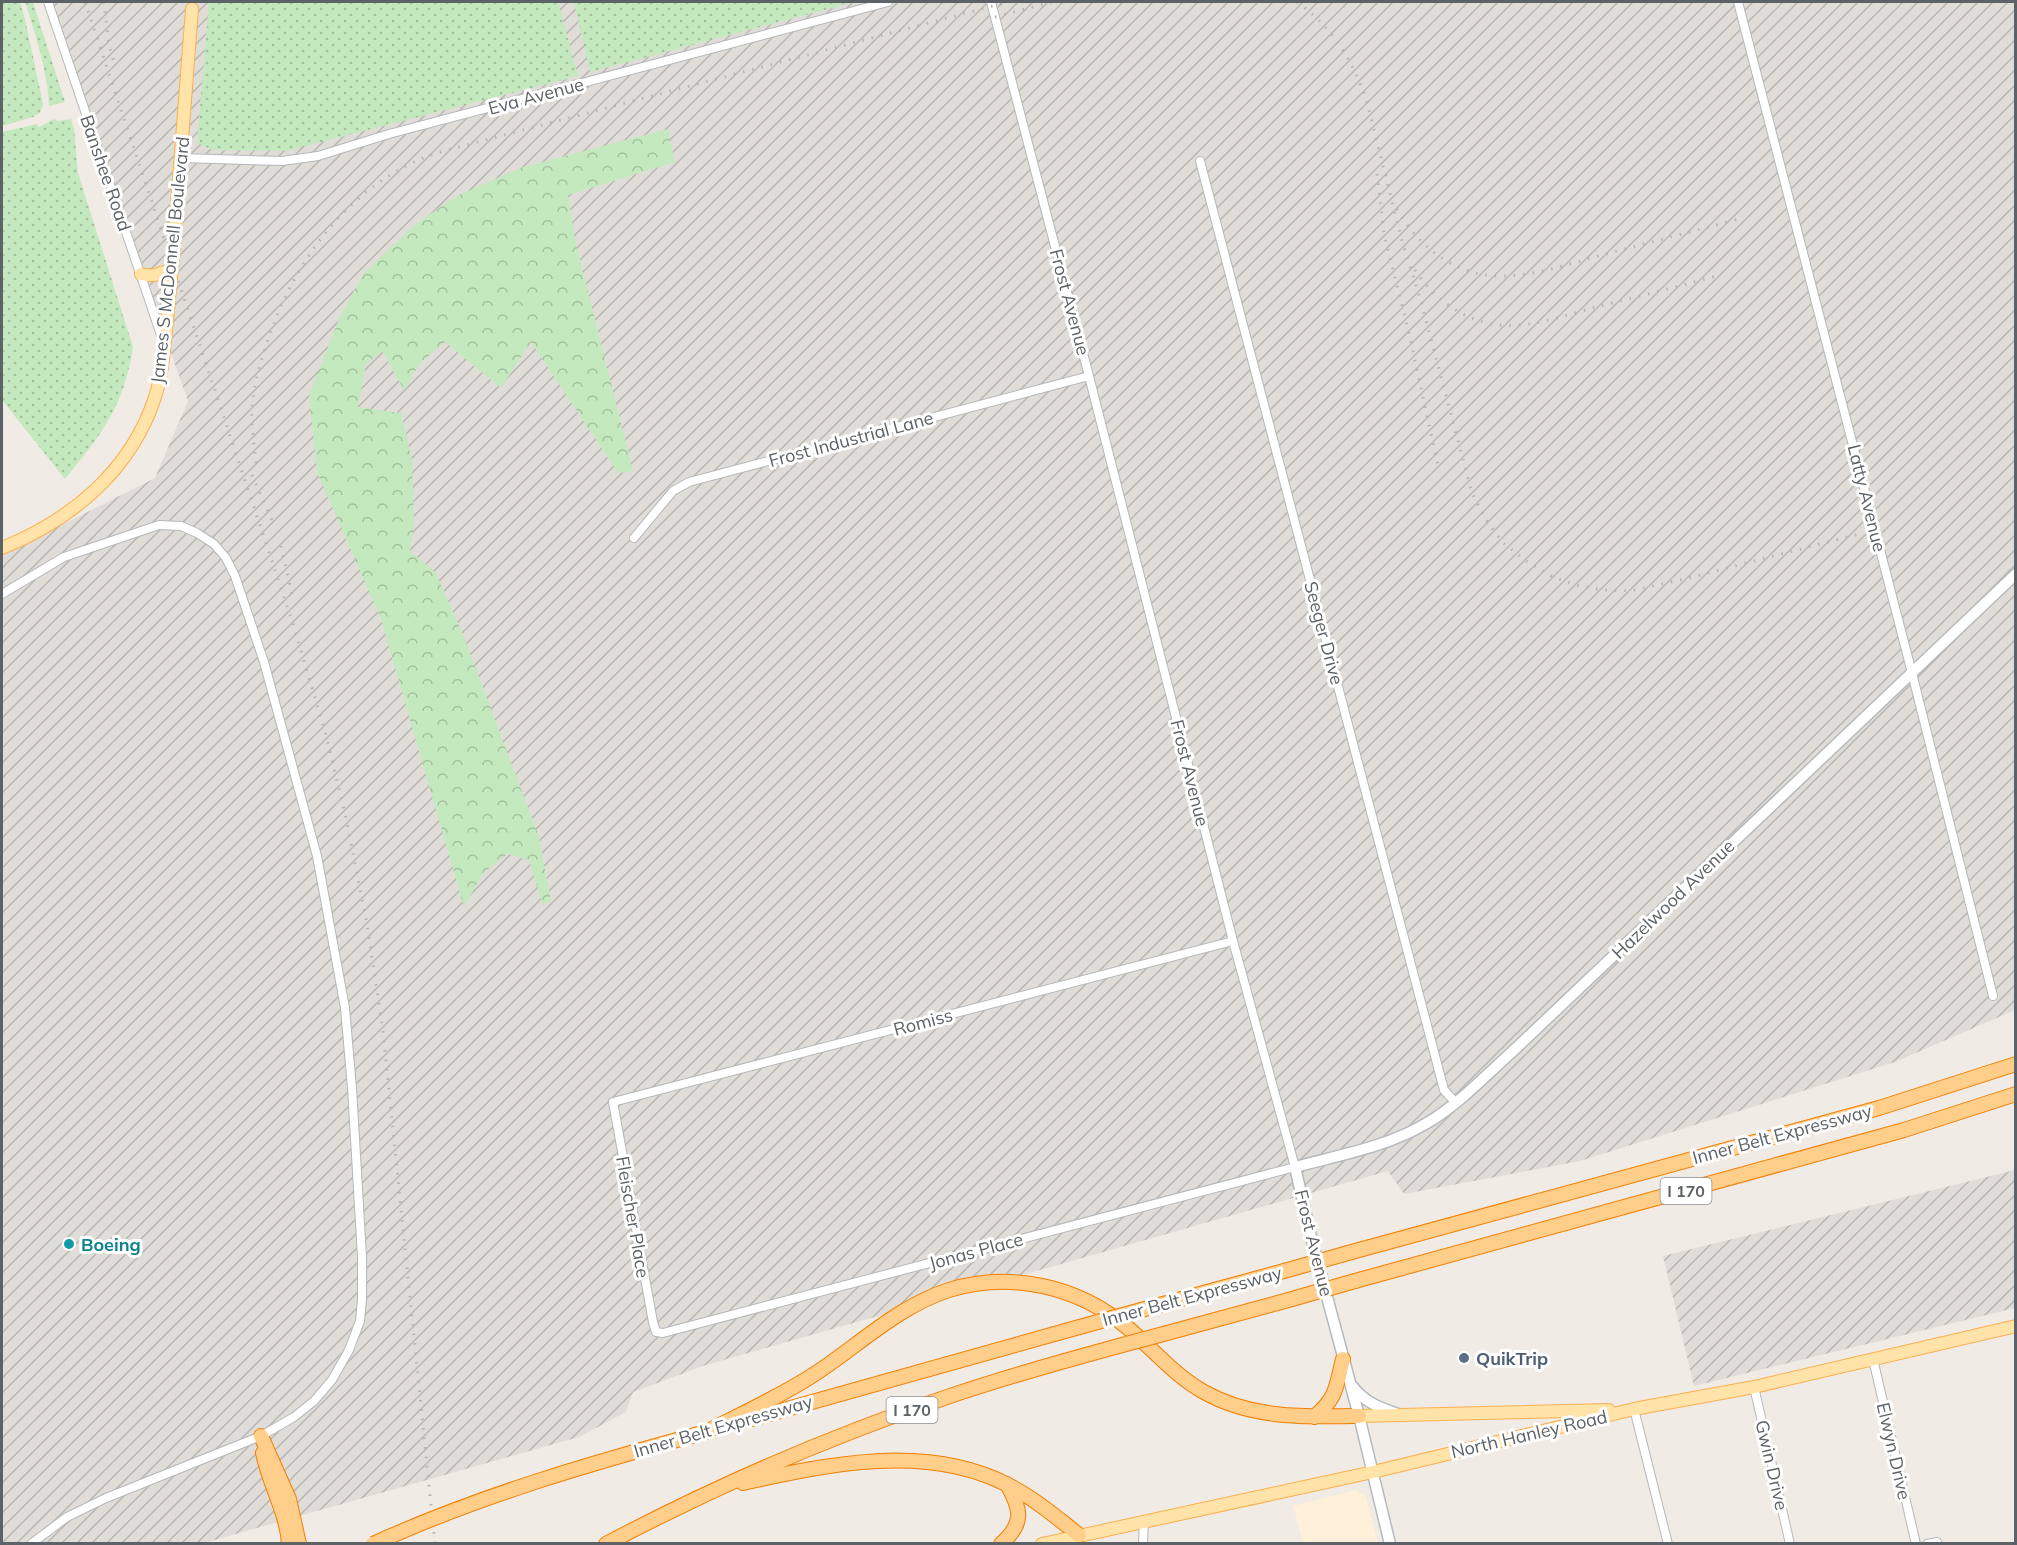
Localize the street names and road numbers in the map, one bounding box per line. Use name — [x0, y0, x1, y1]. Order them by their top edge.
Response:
street label: Eva Avenue — [486, 72, 586, 120]
street label: Banshee Road — [75, 112, 137, 234]
street label: James S McDonnell Boulevard — [146, 135, 194, 385]
street label: Frost Avenue — [1045, 246, 1095, 358]
street label: Frost Industrial Lane — [766, 406, 936, 472]
street label: Latty Avenue — [1843, 442, 1891, 554]
street label: Seeger Drive — [1299, 579, 1349, 687]
street label: Frost Avenue — [1166, 717, 1214, 829]
street label: Hazelwood Avenue — [1607, 834, 1739, 964]
street label: Romiss — [891, 1003, 955, 1041]
street label: Inner Belt Expressway — [1690, 1099, 1875, 1169]
street label: Fleischer Place — [611, 1154, 655, 1280]
road number: I 170 — [1660, 1178, 1712, 1204]
street label: Frost Avenue — [1290, 1187, 1338, 1299]
street label: Jonas Place — [926, 1227, 1026, 1275]
street label: Inner Belt Expressway — [1100, 1261, 1285, 1331]
street label: Inner Belt Expressway — [631, 1389, 815, 1463]
road number: I 170 — [886, 1397, 938, 1423]
street label: Elwyn Drive — [1872, 1400, 1916, 1502]
street label: North Hanley Road — [1449, 1405, 1609, 1463]
street label: Gwin Drive — [1750, 1418, 1794, 1512]

